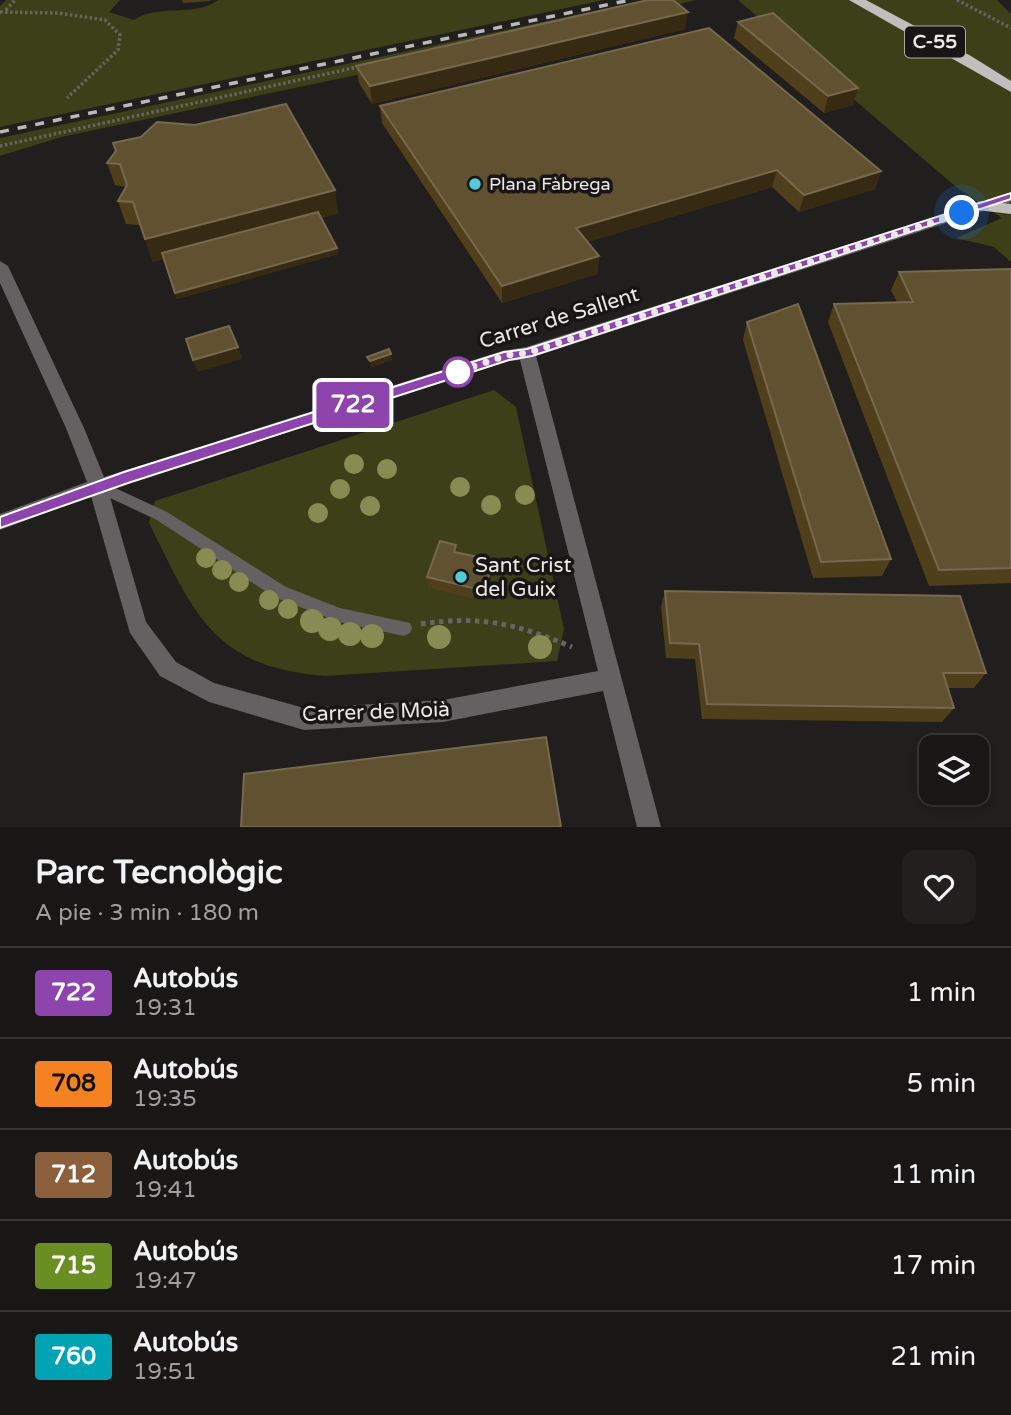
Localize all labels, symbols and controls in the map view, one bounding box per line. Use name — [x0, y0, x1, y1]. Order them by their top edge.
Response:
road number: C-55 — [905, 26, 965, 58]
place label: Plana Fàbrega — [489, 173, 611, 195]
marker: Plana Fàbrega — [467, 176, 483, 192]
your location — [944, 195, 979, 230]
street label: Carrer de Sallent — [476, 282, 642, 354]
unlabelled marker — [443, 357, 473, 387]
line badge: 722 — [313, 382, 393, 428]
text: 722 — [330, 390, 376, 419]
place label: Sant Crist del Guix — [475, 553, 572, 602]
marker: Sant Crist del Guix — [453, 569, 469, 585]
street label: Carrer de Moià — [302, 697, 450, 727]
map controls — [919, 735, 989, 805]
button: layers — [919, 735, 989, 805]
button: heart — [902, 850, 976, 924]
text: Parc Tecnològic — [35, 853, 283, 892]
text: A pie · 3 min · 180 m — [35, 899, 259, 927]
text: Autobús — [133, 963, 238, 994]
text: 1 min — [907, 977, 976, 1008]
text: 722 — [51, 978, 96, 1007]
text: 19:31 — [133, 994, 197, 1022]
text: Autobús — [133, 1054, 238, 1085]
text: 5 min — [907, 1068, 976, 1099]
text: 708 — [51, 1069, 96, 1098]
text: 19:35 — [133, 1085, 197, 1113]
text: Autobús — [133, 1145, 238, 1176]
text: 11 min — [890, 1159, 976, 1190]
text: 712 — [51, 1160, 96, 1189]
text: 19:41 — [133, 1176, 197, 1204]
text: Autobús — [133, 1236, 238, 1267]
text: 17 min — [890, 1250, 976, 1281]
text: 715 — [51, 1251, 96, 1280]
text: 19:47 — [133, 1267, 197, 1295]
text: Autobús — [133, 1327, 238, 1358]
text: 21 min — [890, 1341, 976, 1372]
text: 760 — [51, 1342, 96, 1371]
text: 19:51 — [133, 1358, 197, 1386]

